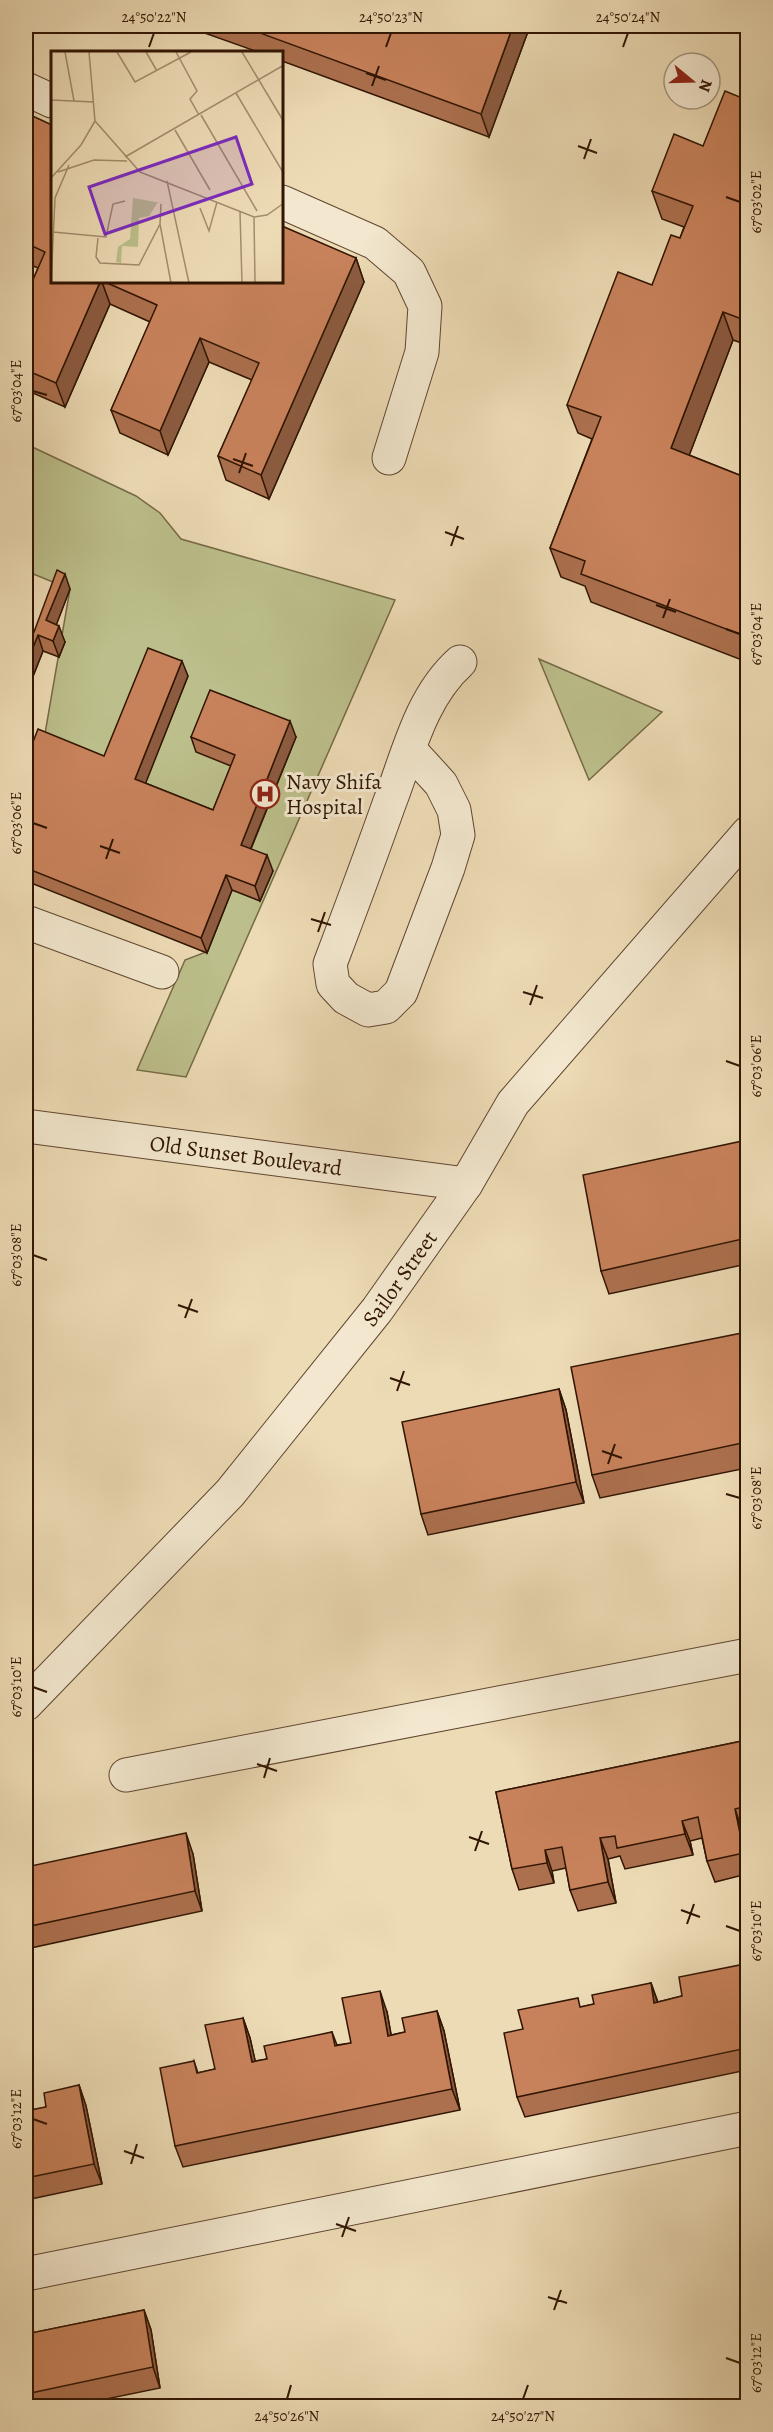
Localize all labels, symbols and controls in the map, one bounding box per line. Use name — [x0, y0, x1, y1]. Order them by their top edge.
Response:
text: 24°50'22"N — [121, 7, 187, 27]
text: 24°50'23"N — [359, 7, 423, 27]
text: 24°50'24"N — [596, 7, 661, 27]
inset map — [51, 51, 284, 284]
north arrow — [662, 51, 722, 111]
text: N — [693, 76, 718, 95]
text: 67°03'02"E — [746, 170, 766, 234]
text: 67°03'04"E — [6, 360, 26, 422]
text: 67°03'04"E — [746, 603, 766, 665]
place label: Navy Shifa Hospital — [286, 767, 383, 822]
hospital icon: Navy Shifa Hospital — [249, 778, 281, 810]
text: 67°03'06"E — [6, 792, 26, 854]
text: 67°03'06"E — [746, 1035, 766, 1097]
street label: Old Sunset Boulevard — [148, 1128, 344, 1184]
text: 67°03'08"E — [6, 1223, 26, 1287]
street label: Sailor Street — [356, 1225, 444, 1333]
text: 67°03'08"E — [746, 1466, 766, 1530]
text: 67°03'10"E — [6, 1656, 26, 1718]
text: 67°03'10"E — [746, 1900, 766, 1962]
text: 67°03'12"E — [6, 2089, 26, 2149]
text: 67°03'12"E — [746, 2333, 766, 2393]
text: 24°50'26"N — [255, 2406, 320, 2426]
text: 24°50'27"N — [491, 2406, 555, 2426]

